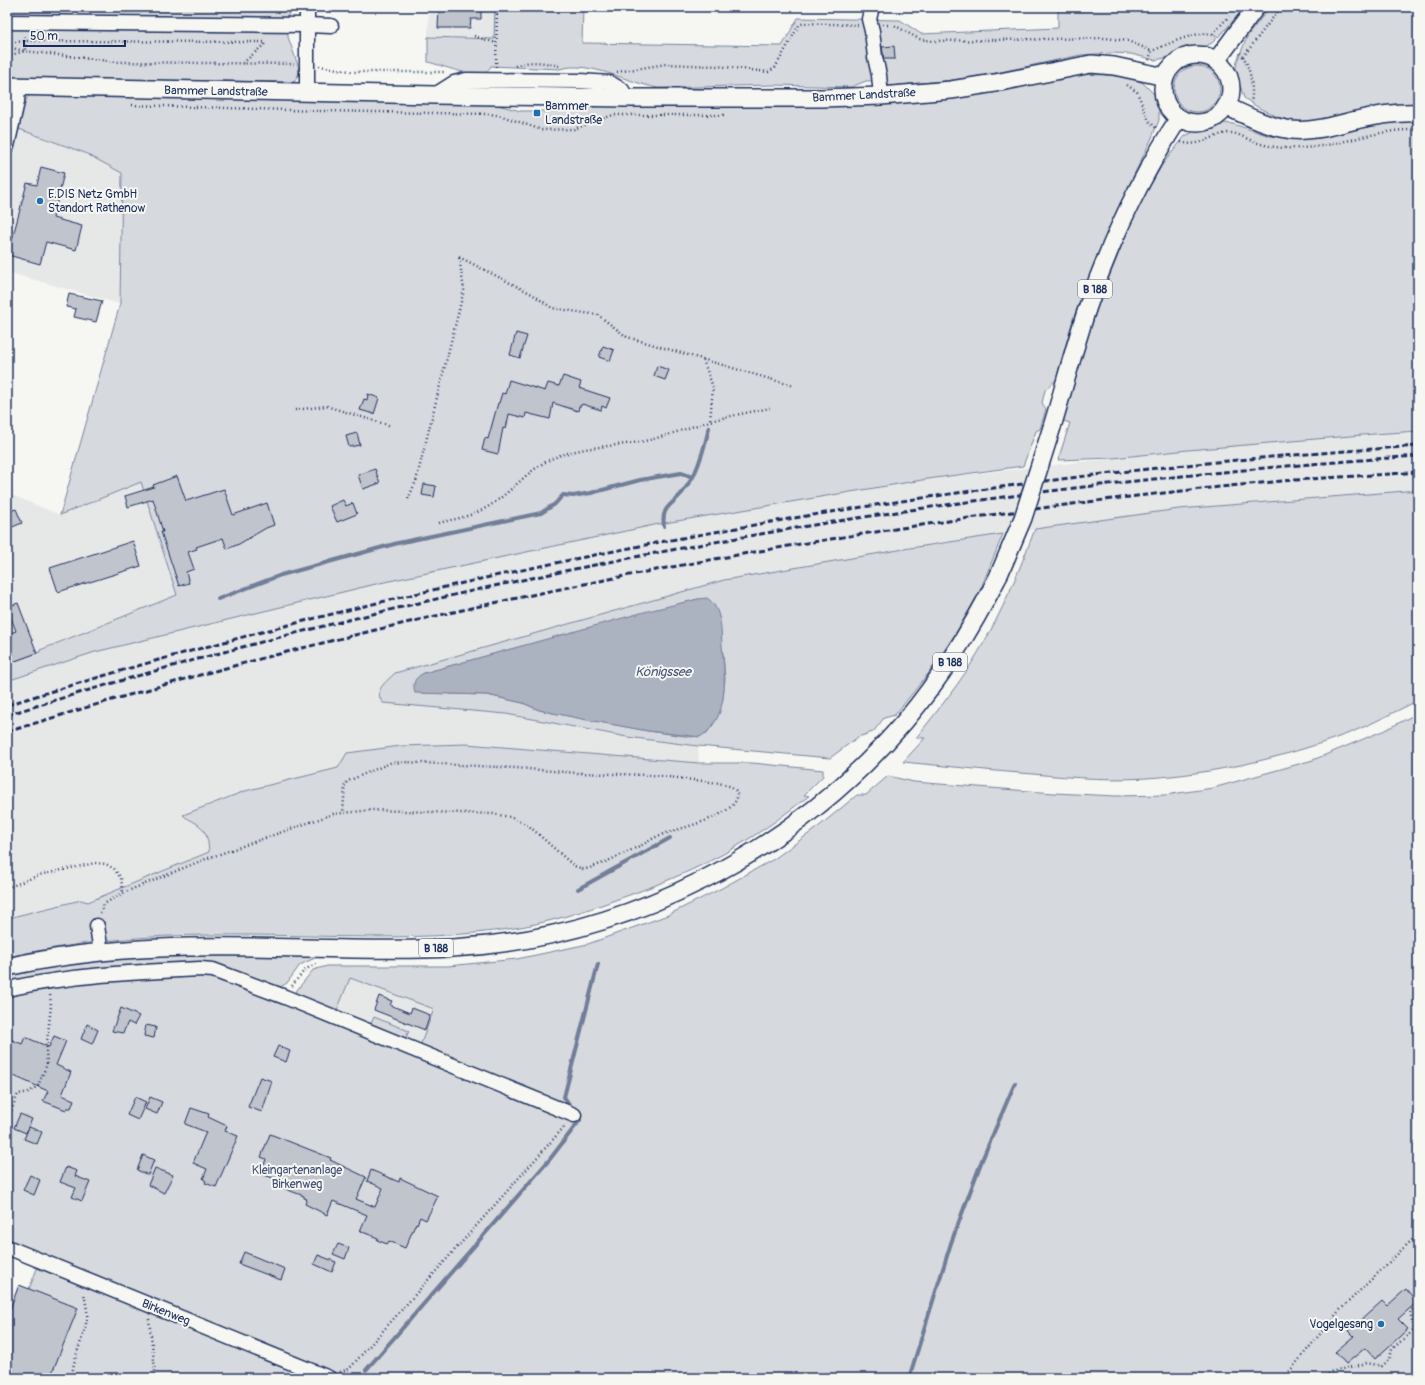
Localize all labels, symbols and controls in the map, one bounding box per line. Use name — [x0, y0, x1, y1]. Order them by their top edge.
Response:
scale bar — [24, 22, 125, 48]
text: 50 m — [30, 29, 58, 44]
street label: Bammer Landstraße — [164, 83, 268, 100]
street label: Bammer Landstraße — [812, 85, 916, 106]
place label: Bammer Landstraße — [545, 99, 602, 128]
marker: Bammer Landstraße — [532, 108, 542, 118]
place label: E.DIS Netz GmbH Standort Rathenow — [48, 187, 145, 216]
marker: E.DIS Netz GmbH Standort Rathenow — [35, 196, 45, 206]
road number: B 188 — [1078, 280, 1112, 298]
road number: B 188 — [933, 653, 967, 671]
water label: Königssee — [635, 664, 692, 680]
road number: B 188 — [419, 939, 453, 957]
park label: Kleingartenanlage Birkenweg — [252, 1163, 342, 1192]
street label: Birkenweg — [139, 1296, 192, 1329]
place label: Vogelgesang — [1309, 1317, 1373, 1332]
marker: Vogelgesang — [1376, 1319, 1386, 1329]

